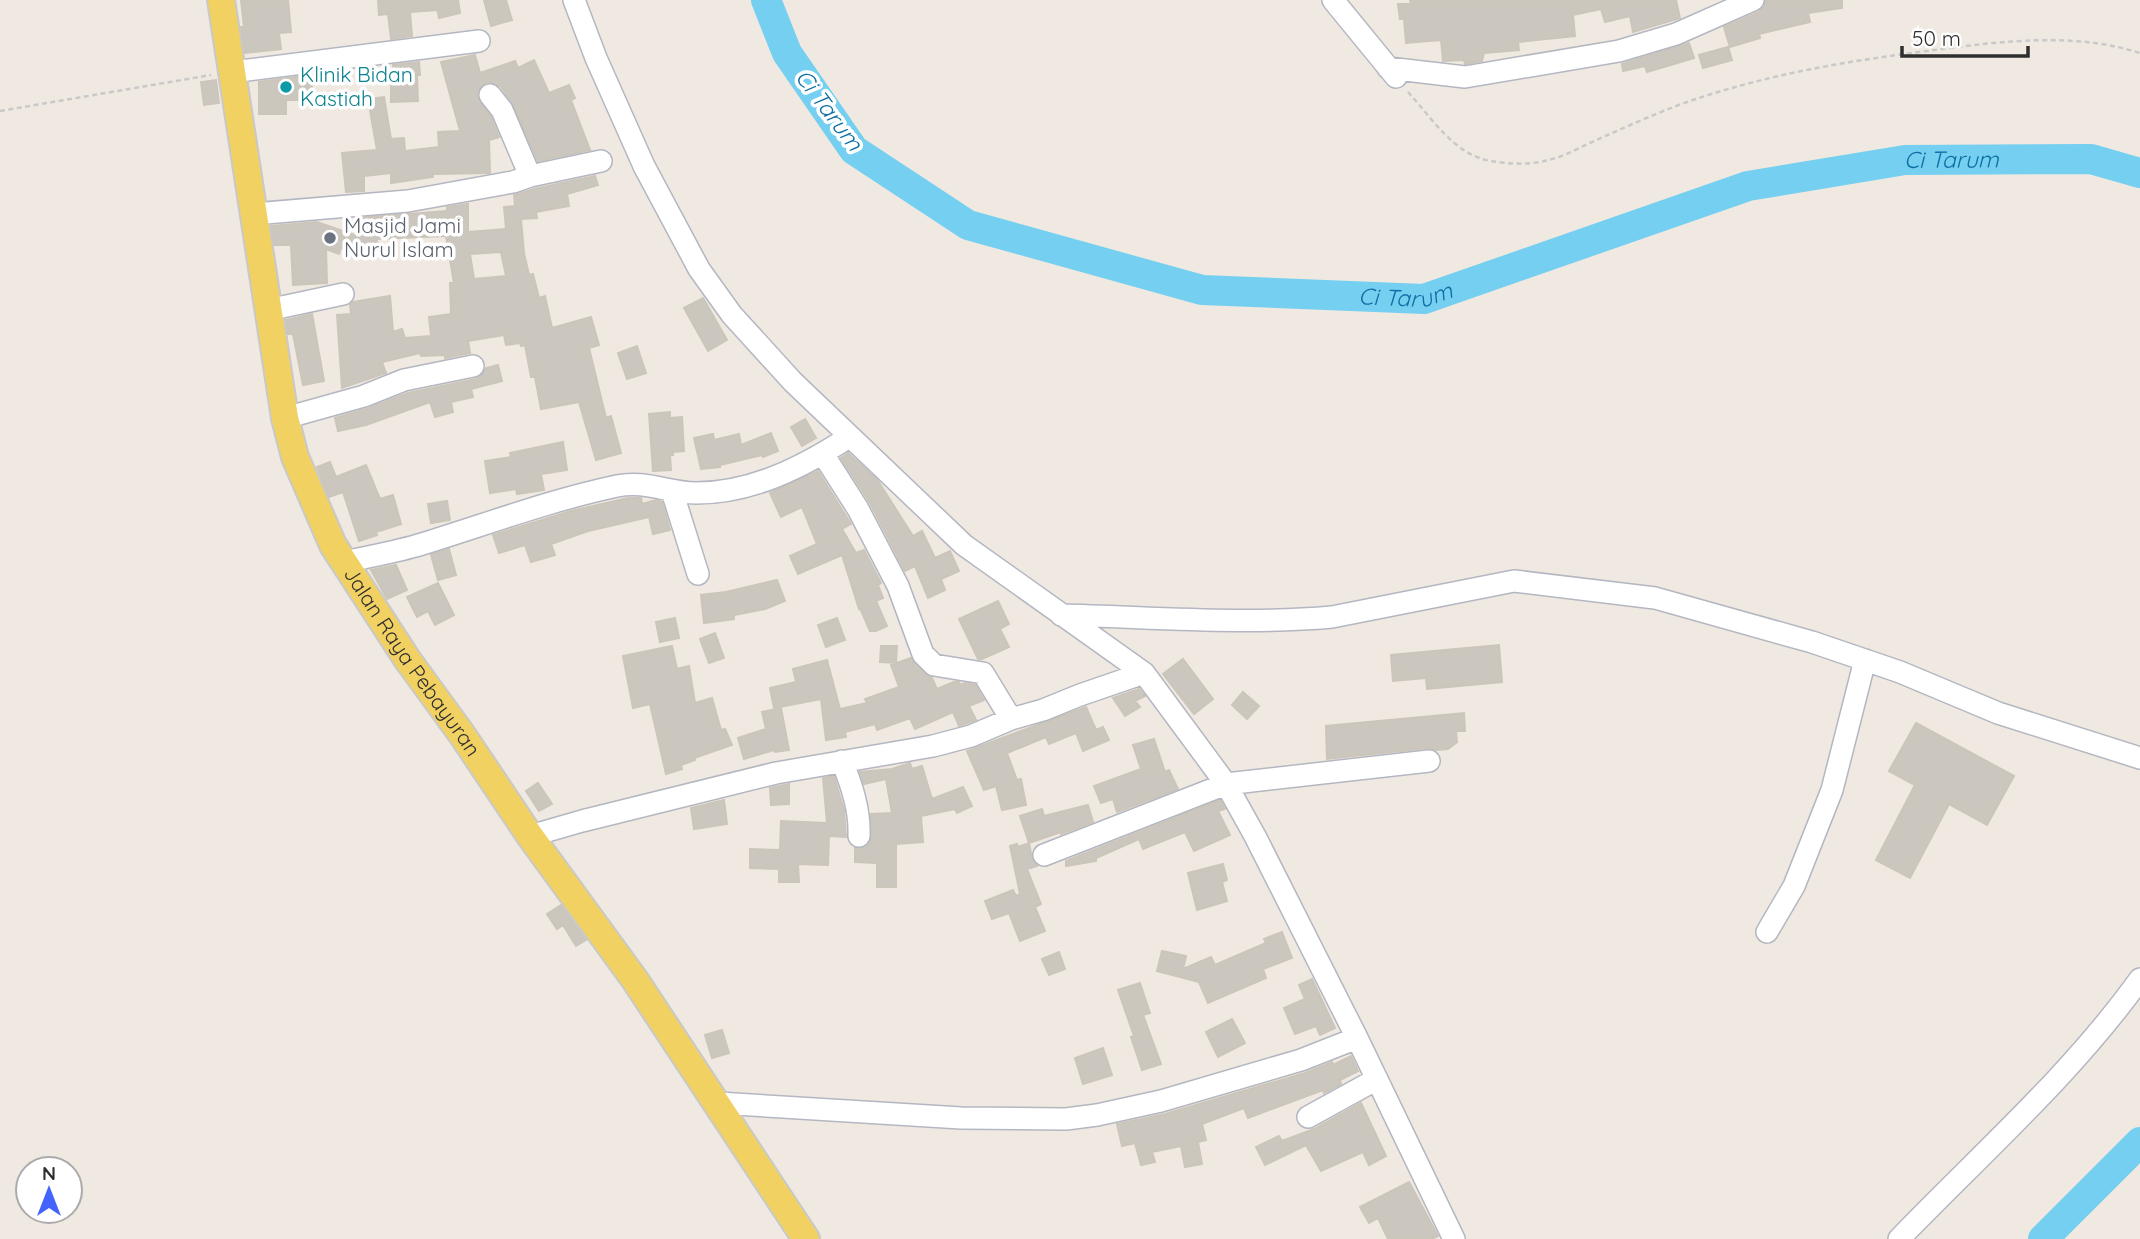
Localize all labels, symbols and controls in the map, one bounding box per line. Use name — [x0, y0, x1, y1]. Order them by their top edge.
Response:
scale bar — [1902, 14, 2028, 58]
text: 50 m — [1912, 25, 1961, 51]
place label: Klinik Bidan Kastiah — [300, 61, 413, 111]
water label: Ci Tarum — [789, 63, 870, 157]
marker: Klinik Bidan Kastiah — [278, 79, 294, 95]
water label: Ci Tarum — [1904, 144, 2000, 174]
place label: Masjid Jami Nurul Islam — [344, 212, 461, 262]
marker: Masjid Jami Nurul Islam — [322, 230, 338, 246]
water label: Ci Tarum — [1358, 275, 1457, 314]
street label: Jalan Raya Pebayuran — [339, 562, 487, 761]
north arrow — [14, 1155, 84, 1225]
text: N — [42, 1161, 56, 1185]

